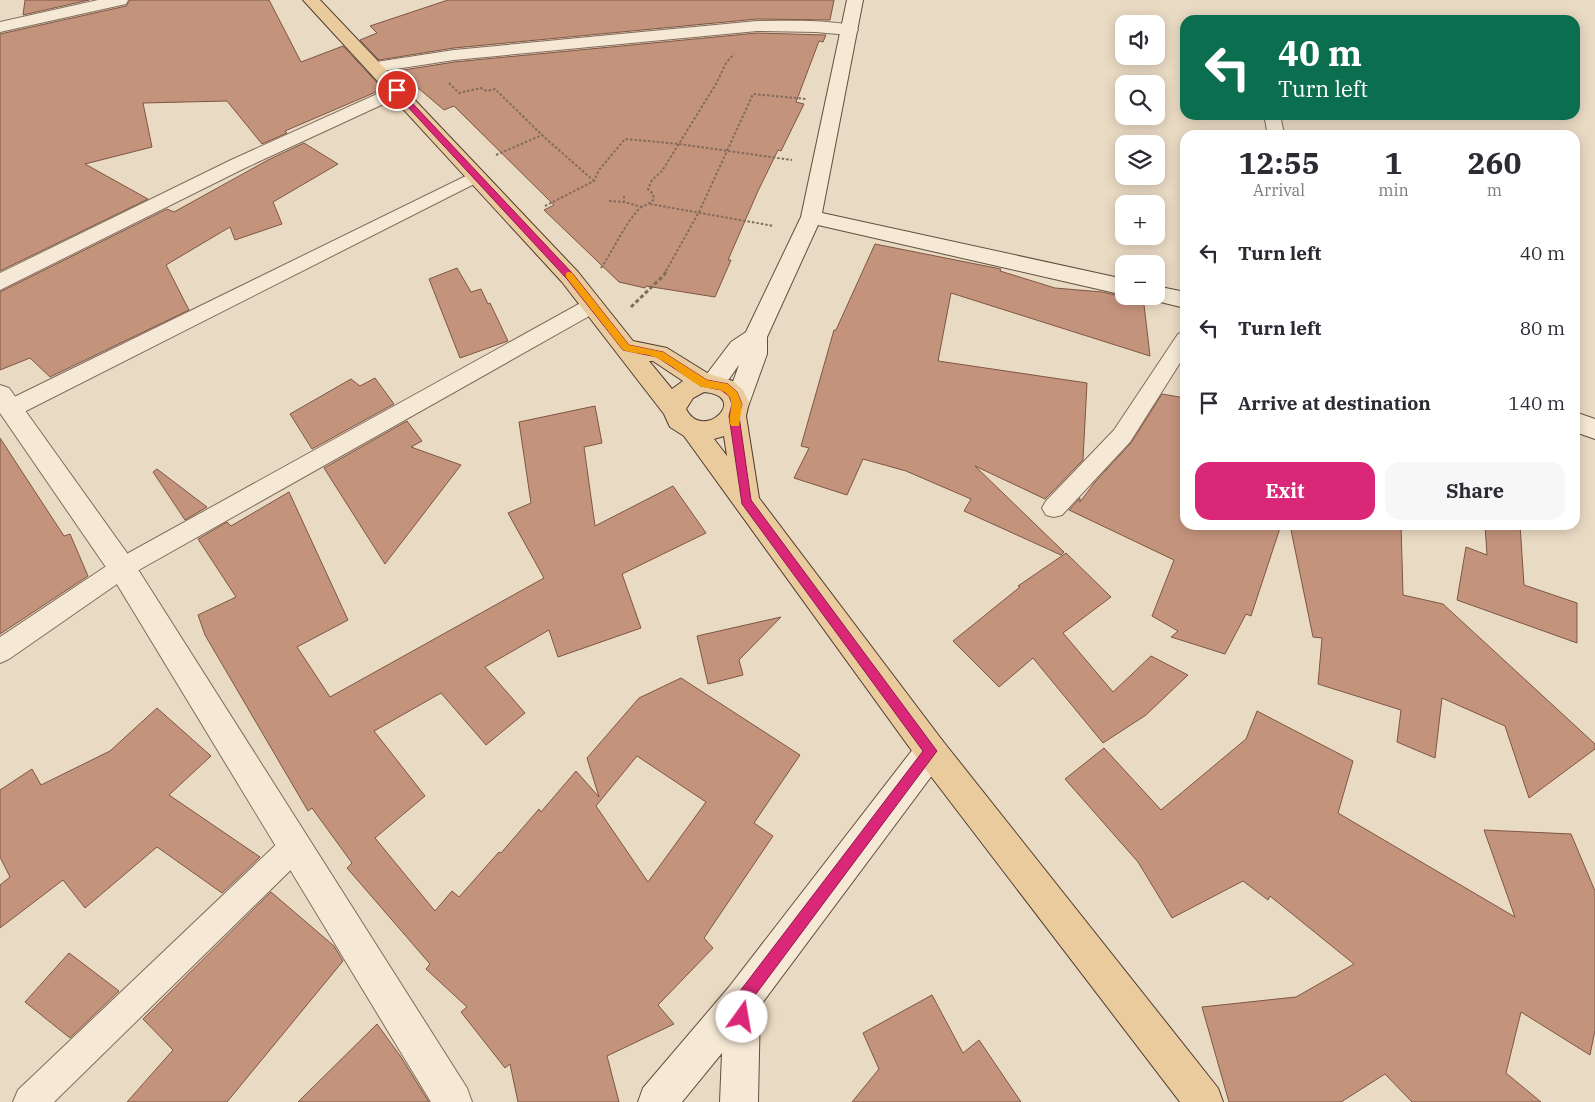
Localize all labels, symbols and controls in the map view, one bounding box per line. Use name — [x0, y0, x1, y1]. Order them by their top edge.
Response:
map controls — [1115, 15, 1165, 305]
button: sound — [1115, 15, 1165, 65]
text: 40 m — [1278, 30, 1362, 76]
icon: left — [1195, 35, 1260, 100]
pin — [376, 69, 418, 111]
text: Turn left — [1278, 74, 1368, 103]
button: search — [1115, 75, 1165, 125]
icon: arrive — [383, 76, 411, 104]
button: layers — [1115, 135, 1165, 185]
text: 12:55 — [1239, 143, 1320, 182]
text: 1 — [1385, 143, 1403, 182]
text: 260 — [1467, 143, 1521, 182]
text: Arrival — [1253, 180, 1305, 200]
text: min — [1378, 180, 1409, 200]
text: m — [1487, 180, 1502, 200]
button: + — [1115, 195, 1165, 245]
icon: left — [1195, 239, 1223, 267]
text: Turn left — [1238, 241, 1321, 265]
text: 40 m — [1520, 241, 1565, 265]
button: − — [1115, 255, 1165, 305]
icon: left — [1195, 314, 1223, 342]
text: Turn left — [1238, 316, 1321, 340]
text: 80 m — [1520, 316, 1565, 340]
icon: arrive — [1195, 389, 1223, 417]
text: Arrive at destination — [1238, 391, 1431, 415]
text: 140 m — [1508, 391, 1565, 415]
button: Exit — [1195, 462, 1375, 520]
button: Share — [1385, 462, 1565, 520]
position arrow — [715, 990, 767, 1042]

